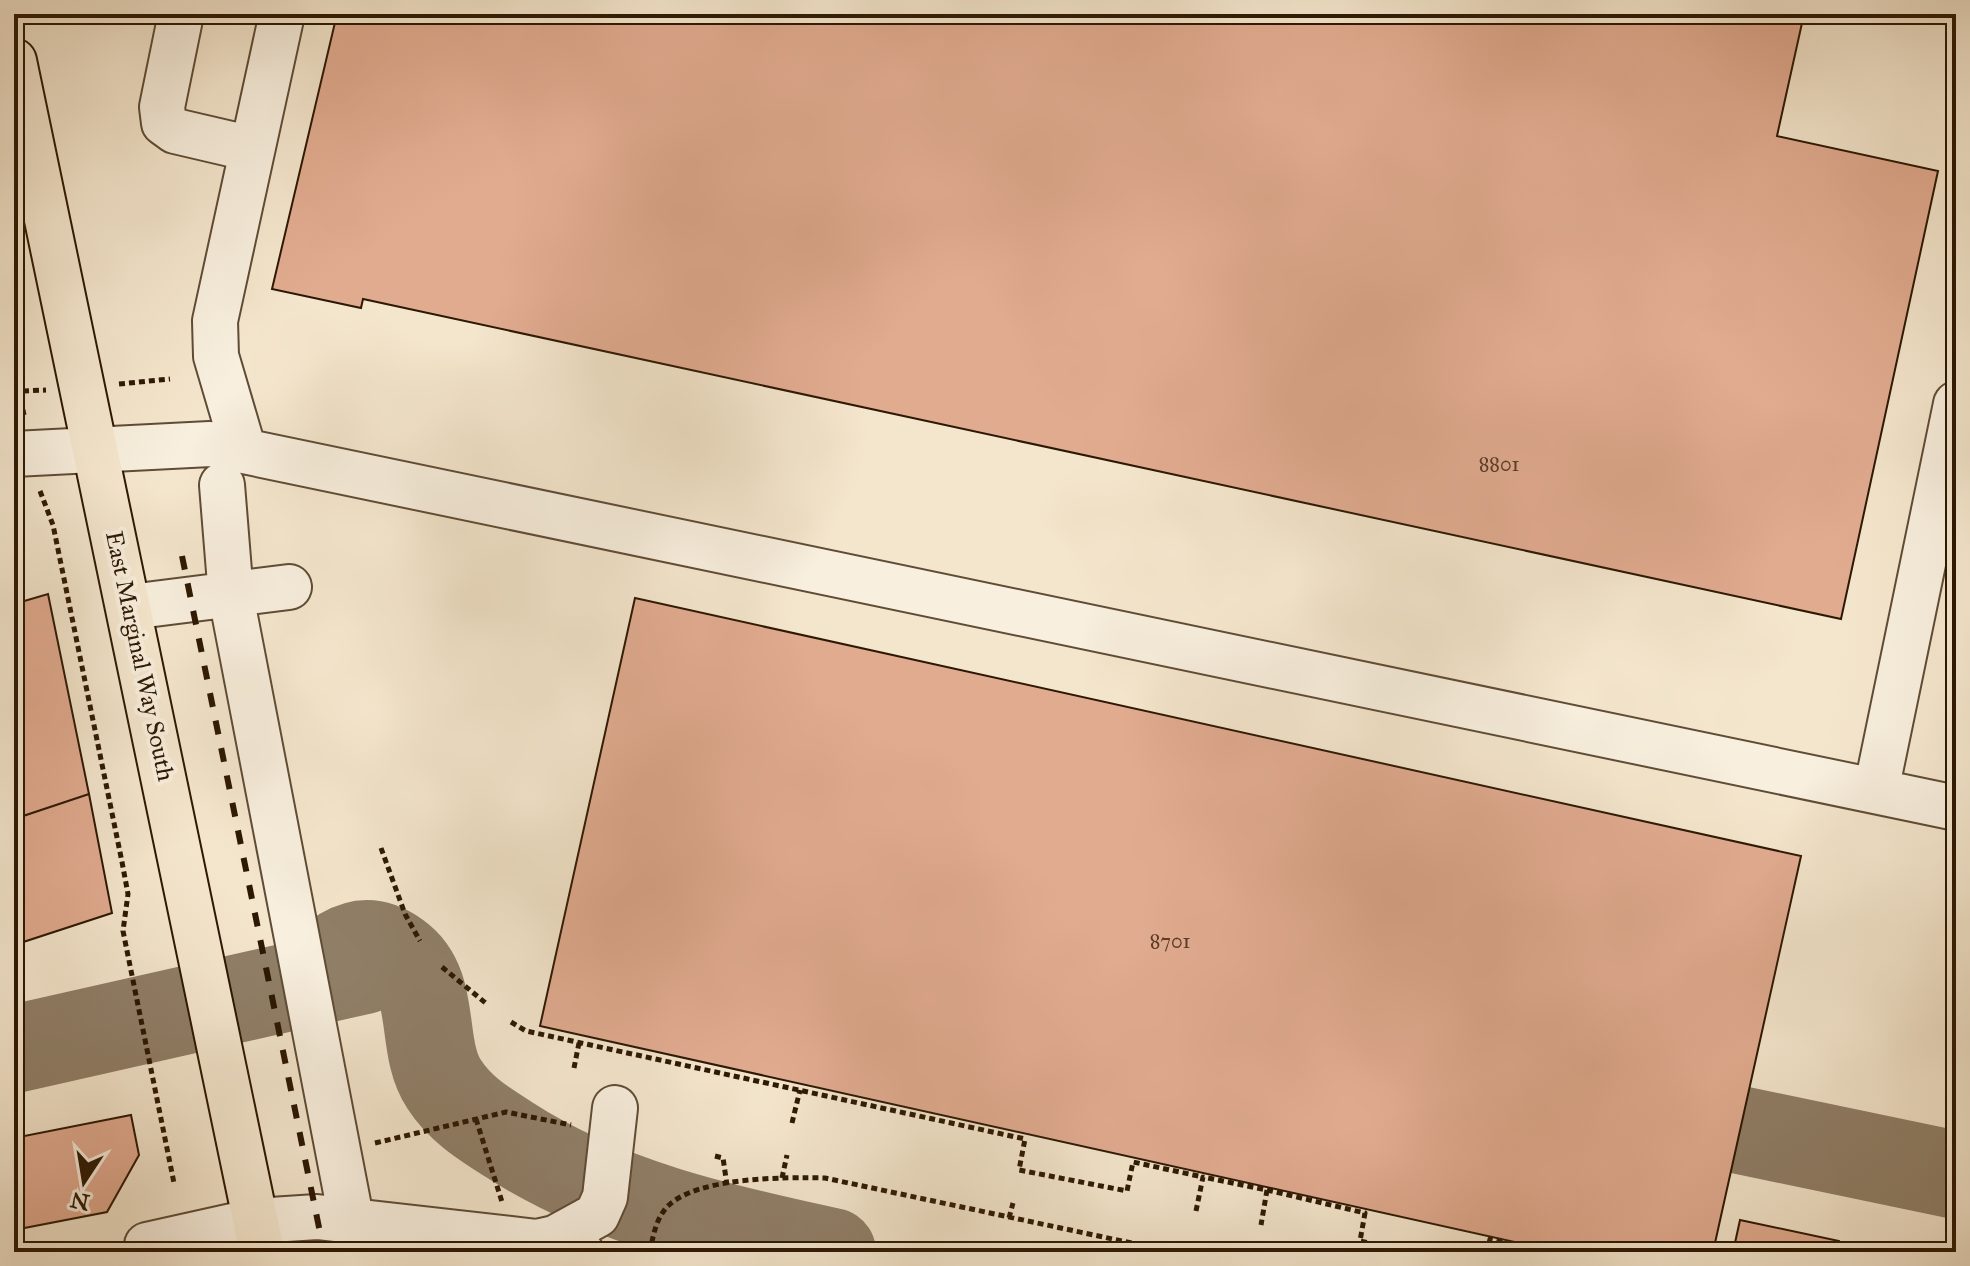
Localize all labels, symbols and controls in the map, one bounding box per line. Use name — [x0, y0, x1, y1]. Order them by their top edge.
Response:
house number: 8801 — [1479, 452, 1519, 476]
street label: East Marginal Way South — [99, 528, 181, 784]
house number: 8701 — [1150, 929, 1190, 953]
north arrow — [44, 1142, 124, 1222]
text: N — [68, 1186, 92, 1216]

